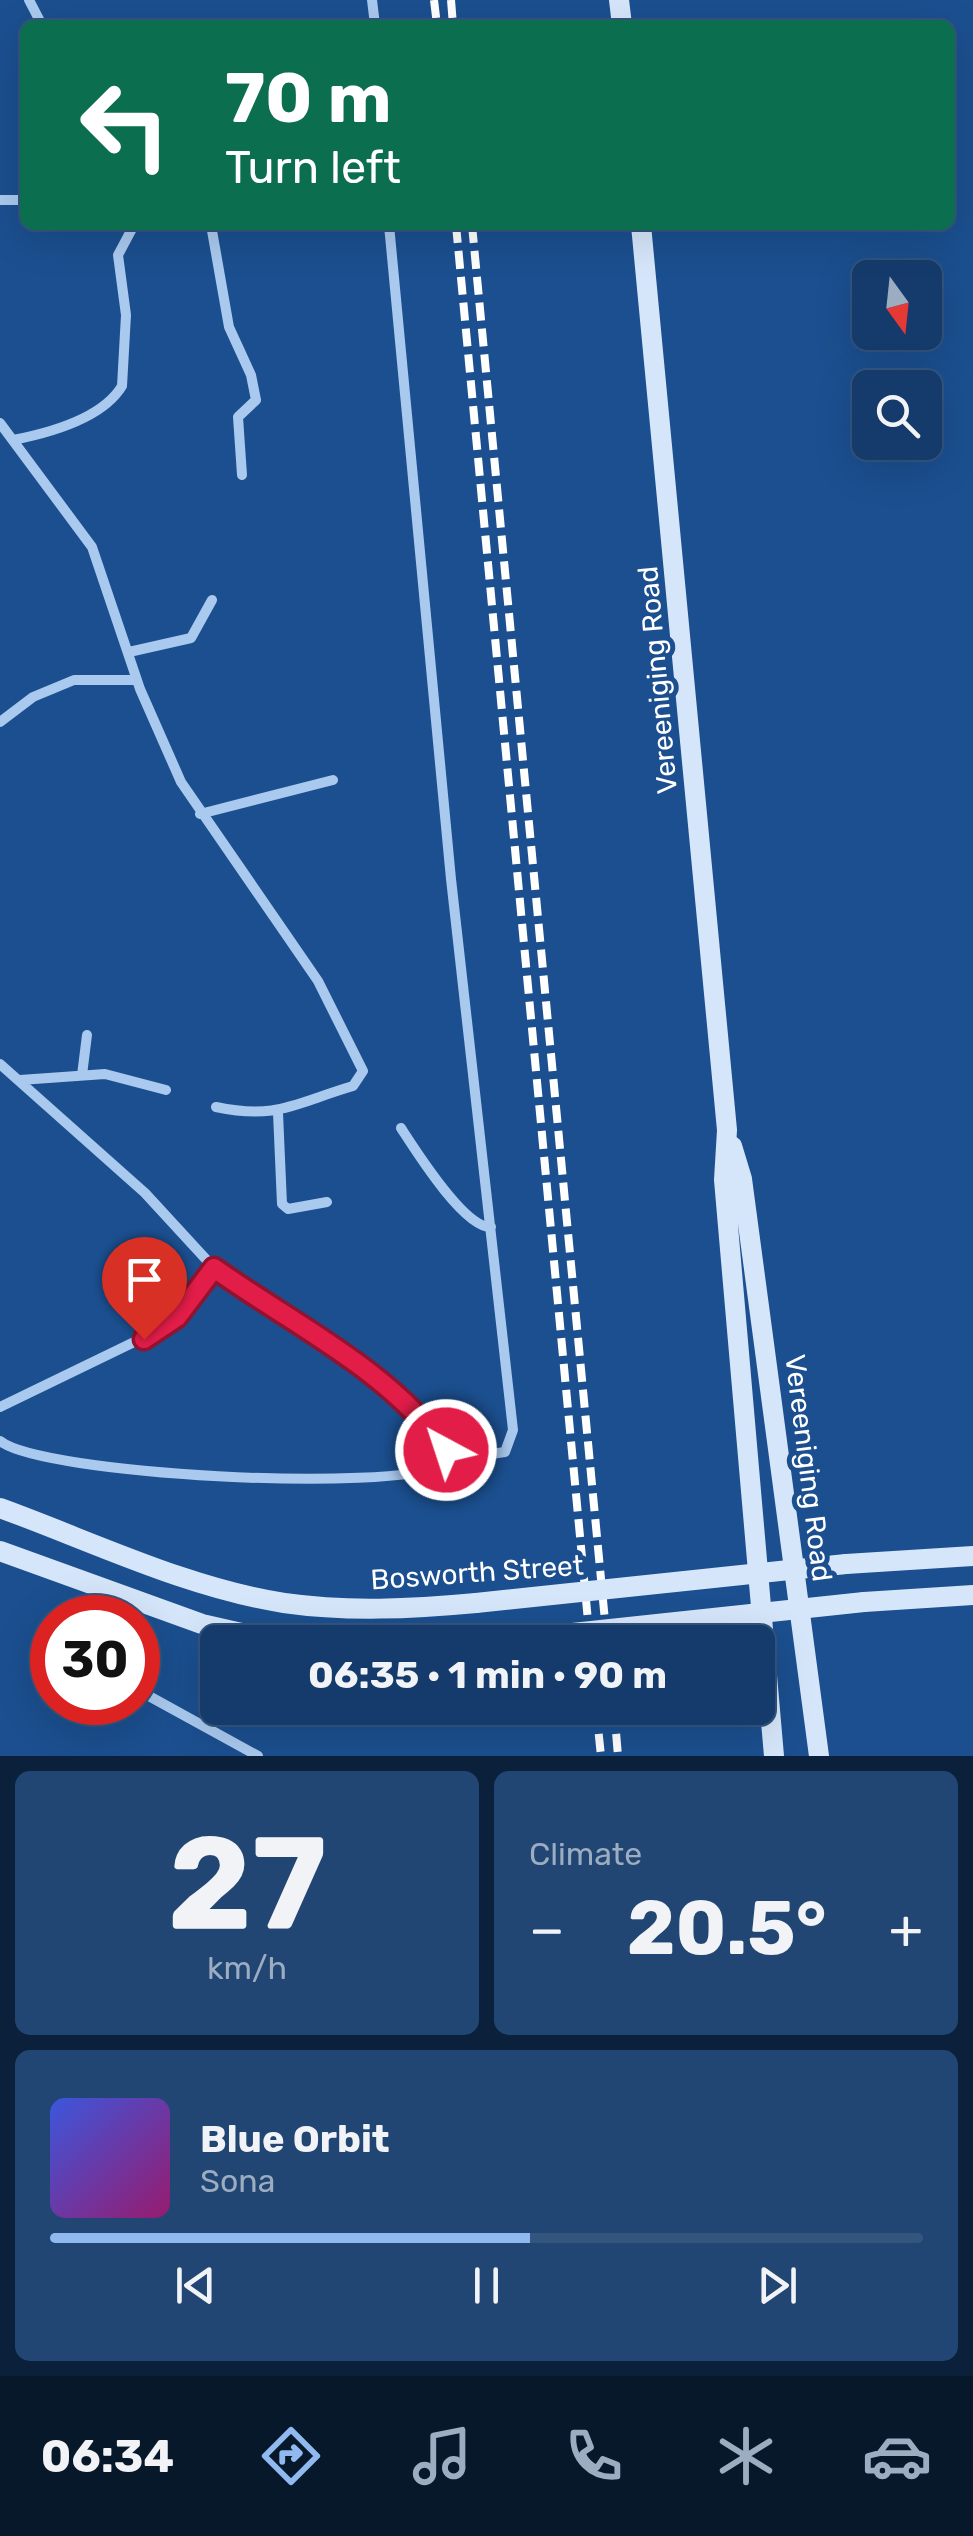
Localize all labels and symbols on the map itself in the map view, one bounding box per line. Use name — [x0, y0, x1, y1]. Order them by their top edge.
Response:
north arrow — [852, 260, 942, 350]
street label: Vereeniging Road — [631, 565, 684, 795]
pin — [102, 1237, 187, 1340]
street label: Vereeniging Road — [778, 1353, 839, 1583]
position arrow — [394, 1398, 498, 1502]
street label: Bosworth Street — [370, 1549, 585, 1596]
speed limit sign: 30 — [30, 1595, 160, 1725]

